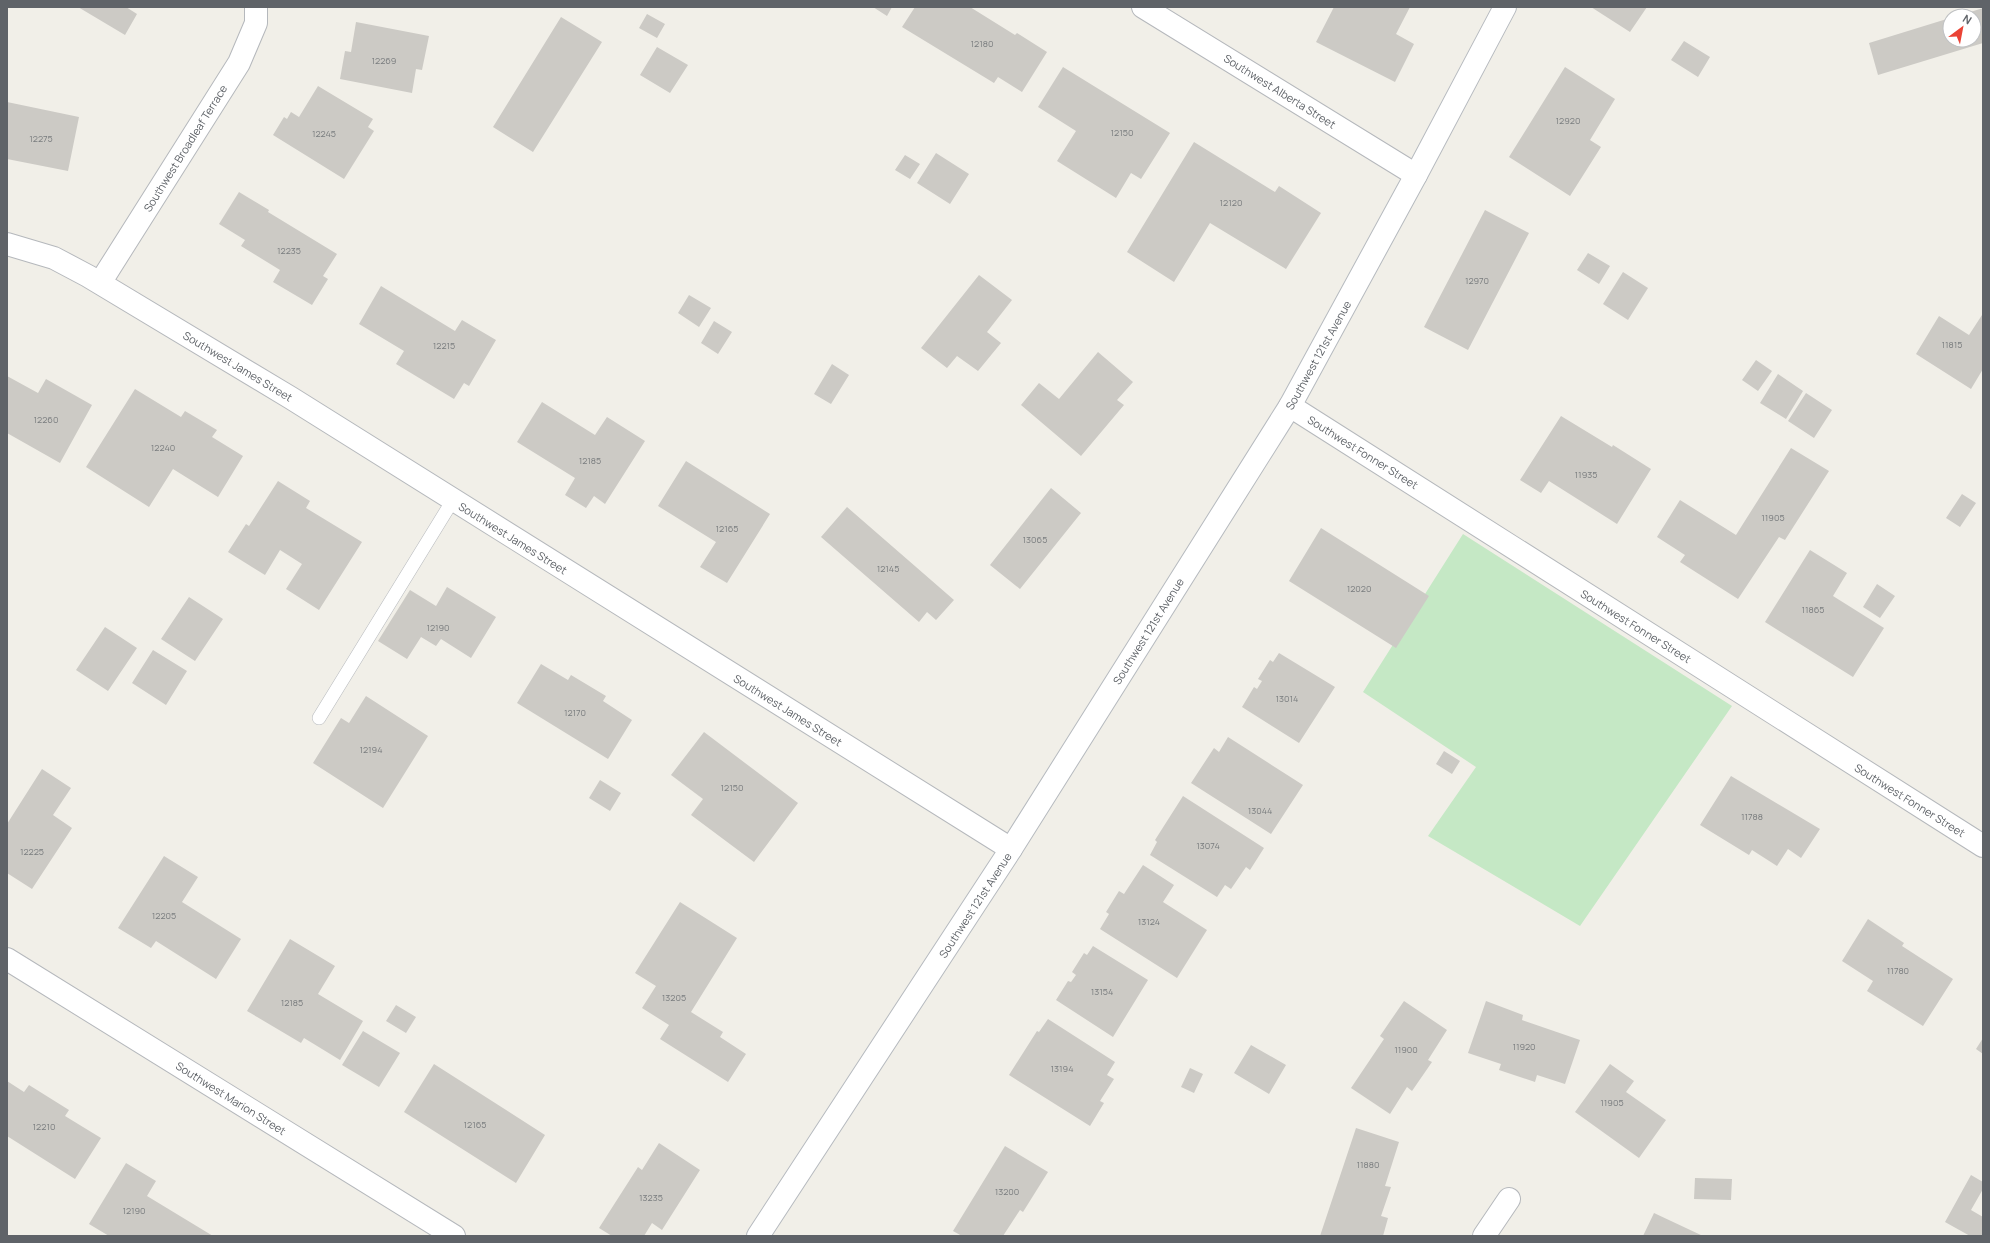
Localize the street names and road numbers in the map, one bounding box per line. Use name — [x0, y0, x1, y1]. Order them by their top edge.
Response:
street label: Southwest Alberta Street — [1221, 50, 1339, 132]
street label: Southwest Broadleaf Terrace — [140, 81, 231, 214]
street label: Southwest 121st Avenue — [1282, 297, 1355, 412]
street label: Southwest James Street — [181, 327, 295, 405]
street label: Southwest Fonner Street — [1305, 412, 1421, 492]
street label: Southwest James Street — [456, 499, 570, 577]
street label: Southwest 121st Avenue — [1109, 575, 1187, 687]
street label: Southwest Fonner Street — [1578, 586, 1694, 666]
street label: Southwest James Street — [731, 671, 845, 749]
street label: Southwest Fonner Street — [1852, 760, 1968, 840]
street label: Southwest 121st Avenue — [935, 849, 1015, 961]
street label: Southwest Marion Street — [173, 1058, 289, 1138]

